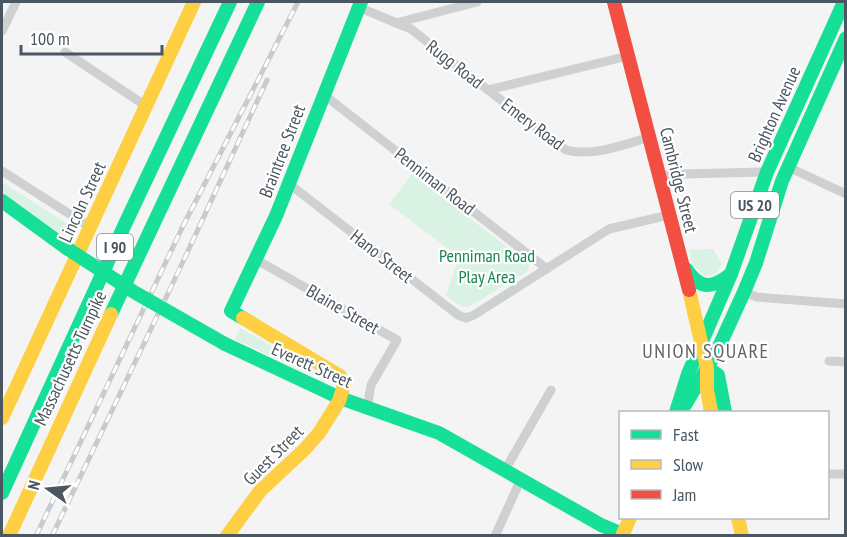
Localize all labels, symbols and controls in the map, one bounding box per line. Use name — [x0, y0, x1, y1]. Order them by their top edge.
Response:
scale bar — [21, 18, 162, 56]
text: 100 m — [30, 27, 70, 50]
street label: Rugg Road — [422, 34, 488, 94]
street label: Brighton Avenue — [743, 63, 805, 165]
street label: Emery Road — [497, 93, 569, 155]
street label: Braintree Street — [254, 101, 310, 201]
street label: Cambridge Street — [655, 125, 703, 235]
street label: Penniman Road — [390, 142, 480, 220]
street label: Lincoln Street — [53, 158, 111, 246]
road number: US 20 — [731, 192, 779, 218]
street label: Hano Street — [346, 224, 418, 288]
road number: I 90 — [97, 234, 133, 260]
park label: Penniman Road Play Area — [439, 244, 535, 288]
street label: Blaine Street — [303, 279, 384, 339]
street label: Massachusetts Turnpike — [29, 287, 111, 429]
street label: Everett Street — [268, 337, 356, 393]
district label: UNION SQUARE — [642, 338, 770, 364]
legend — [619, 411, 829, 519]
street label: Guest Street — [238, 420, 308, 490]
text: Fast — [673, 423, 699, 446]
text: Slow — [673, 453, 704, 476]
north arrow — [18, 459, 78, 519]
text: N — [23, 478, 44, 492]
text: Jam — [672, 483, 696, 506]

